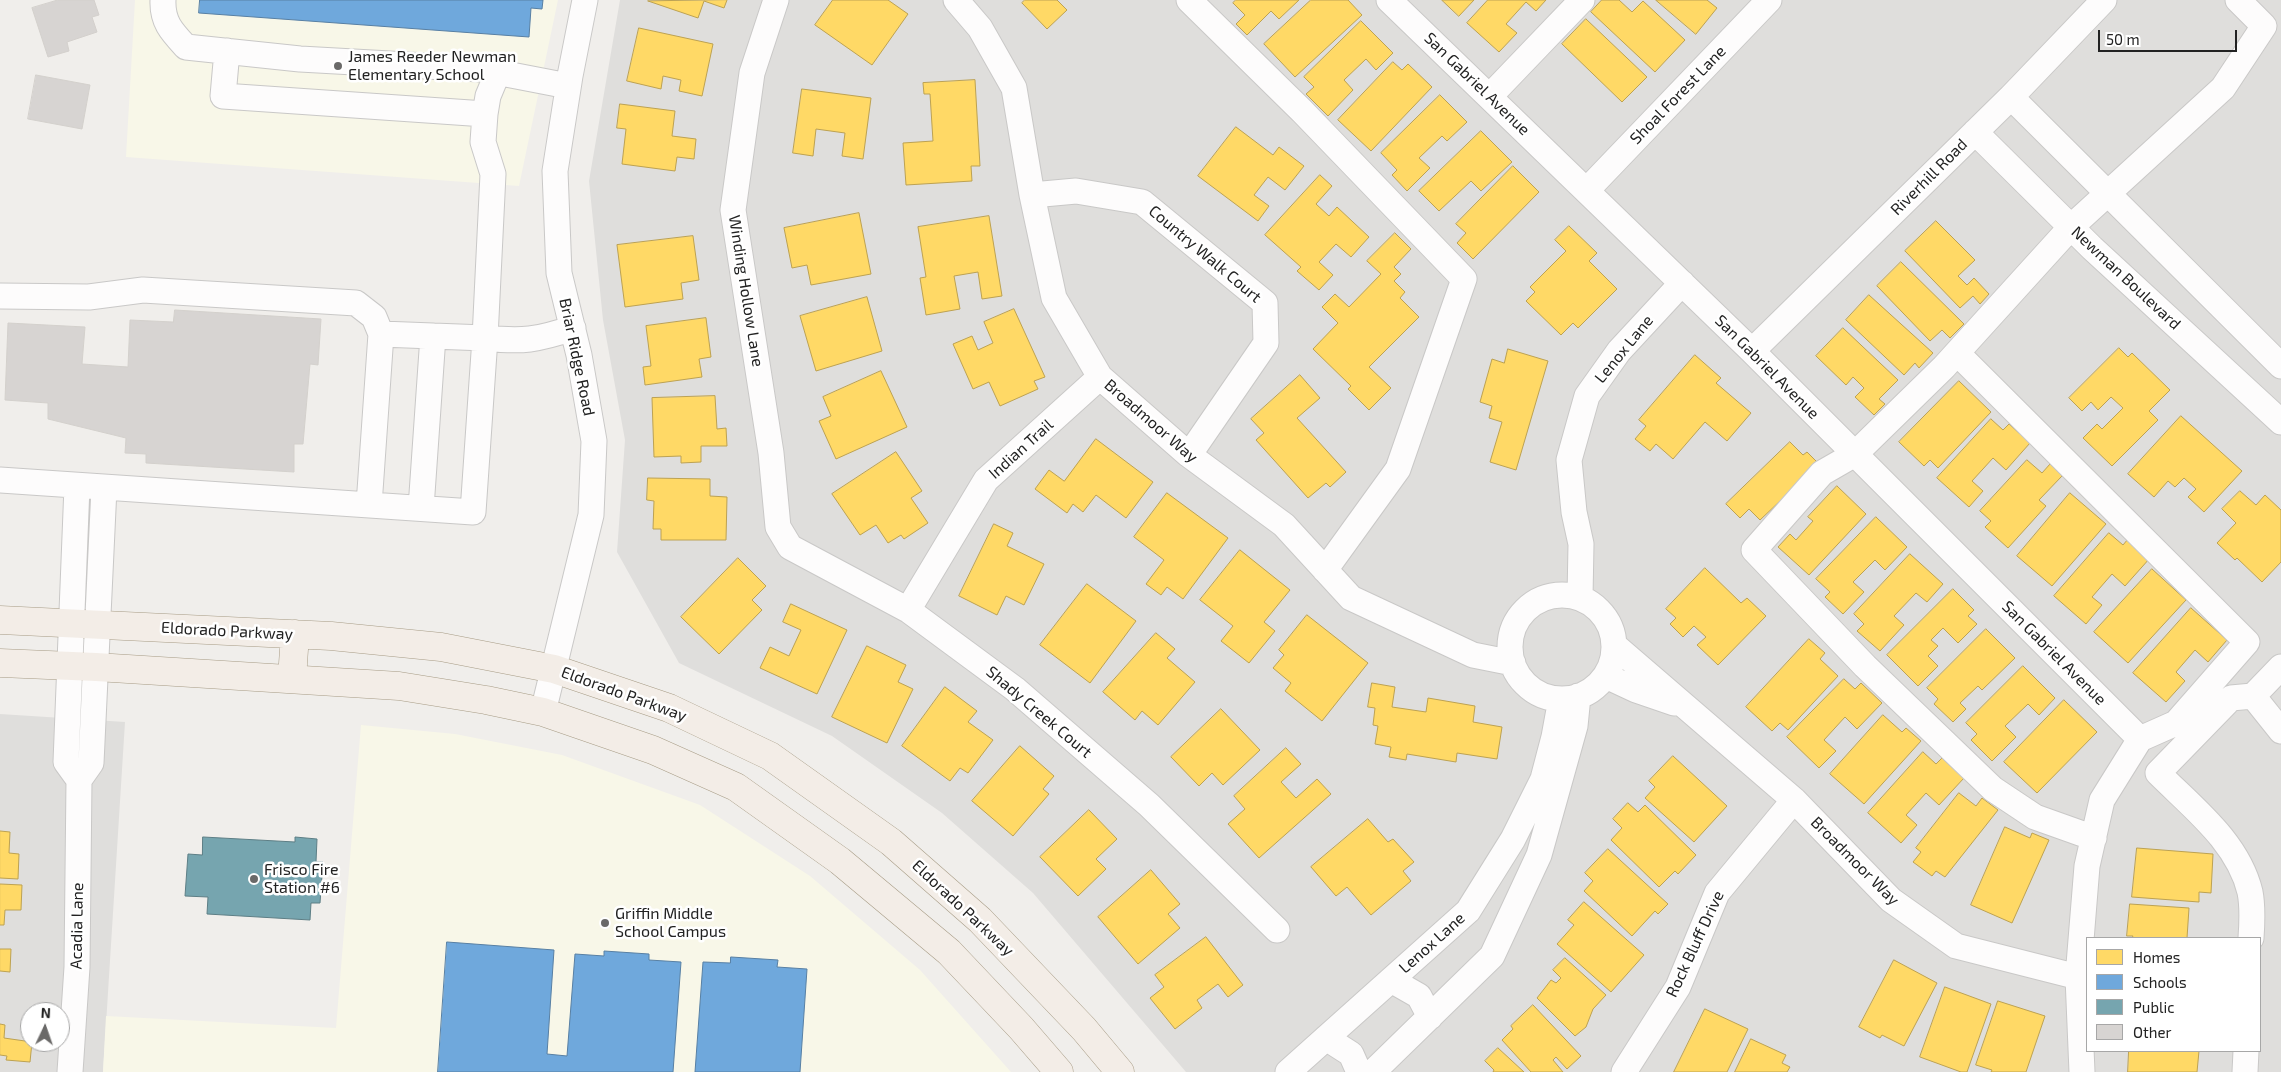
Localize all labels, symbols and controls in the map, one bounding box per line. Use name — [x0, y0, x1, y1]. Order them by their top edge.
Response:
scale bar — [2101, 20, 2240, 52]
street label: San Gabriel Avenue — [1420, 29, 1534, 139]
text: 50 m — [2106, 30, 2140, 48]
street label: Shoal Forest Lane — [1626, 42, 1730, 148]
place label: James Reeder Newman Elementary School — [348, 47, 516, 85]
marker: James Reeder Newman Elementary School — [332, 60, 344, 72]
street label: Riverhill Road — [1887, 135, 1971, 219]
street label: Country Walk Court — [1145, 201, 1265, 307]
street label: Winding Hollow Lane — [725, 214, 767, 368]
street label: Newman Boulevard — [2067, 222, 2185, 334]
street label: Briar Ridge Road — [555, 296, 599, 418]
street label: Lenox Lane — [1591, 311, 1657, 387]
street label: San Gabriel Avenue — [1711, 311, 1823, 423]
street label: Broadmoor Way — [1100, 375, 1202, 467]
street label: Indian Trail — [985, 415, 1057, 483]
street label: San Gabriel Avenue — [1998, 597, 2110, 709]
street label: Eldorado Parkway — [161, 618, 293, 644]
street label: Eldorado Parkway — [559, 662, 689, 726]
street label: Shady Creek Court — [982, 662, 1096, 762]
street label: Broadmoor Way — [1807, 813, 1903, 909]
street label: Eldorado Parkway — [908, 856, 1018, 960]
place label: Frisco Fire Station #6 — [264, 860, 340, 898]
marker: Frisco Fire Station #6 — [248, 873, 260, 885]
street label: Acadia Lane — [67, 882, 87, 970]
street label: Rock Bluff Drive — [1662, 888, 1728, 1000]
place label: Griffin Middle School Campus — [615, 904, 726, 942]
street label: Lenox Lane — [1395, 908, 1469, 978]
marker: Griffin Middle School Campus — [599, 917, 611, 929]
legend — [2086, 937, 2261, 1052]
text: Homes — [2133, 948, 2180, 966]
text: Schools — [2133, 973, 2187, 991]
text: Public — [2133, 998, 2174, 1016]
north arrow — [20, 1002, 70, 1052]
text: N — [40, 1004, 51, 1021]
text: Other — [2133, 1023, 2172, 1041]

